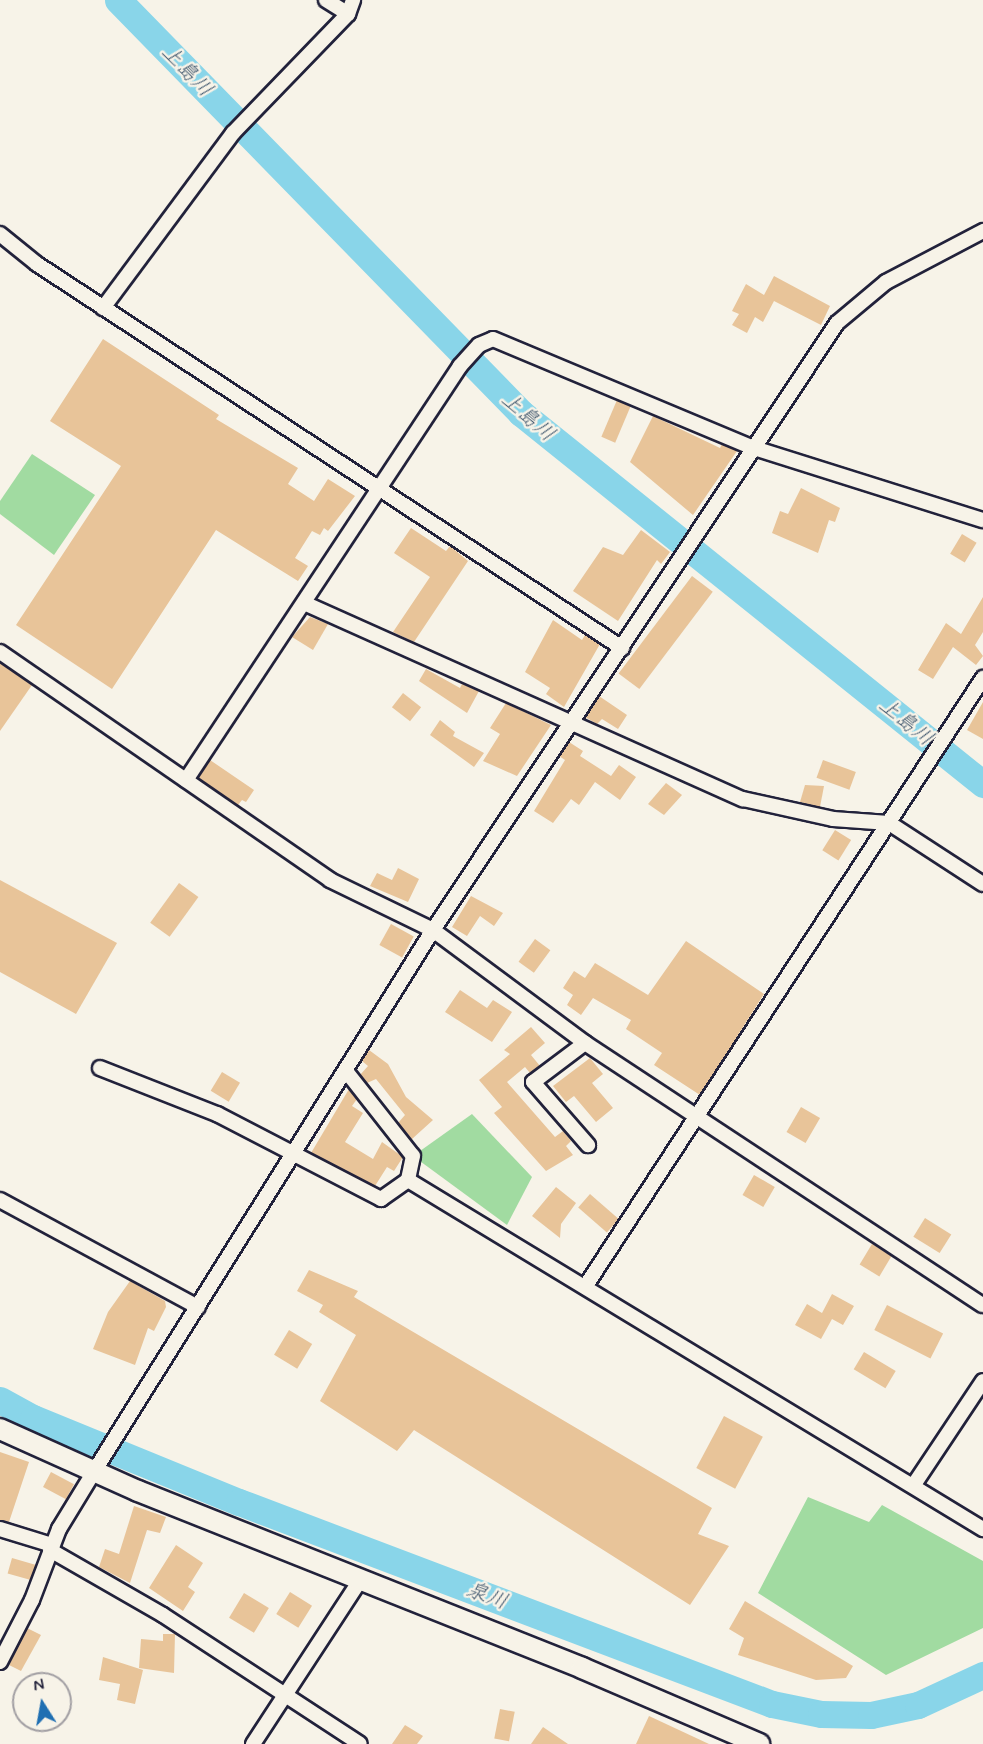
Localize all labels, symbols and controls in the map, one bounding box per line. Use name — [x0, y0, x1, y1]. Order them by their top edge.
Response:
water label: 上島川 — [156, 40, 218, 102]
water label: 上島川 — [496, 387, 560, 447]
water label: 上島川 — [874, 692, 938, 752]
water label: 泉川 — [463, 1577, 511, 1615]
north arrow — [12, 1672, 72, 1732]
text: N — [32, 1674, 46, 1697]

